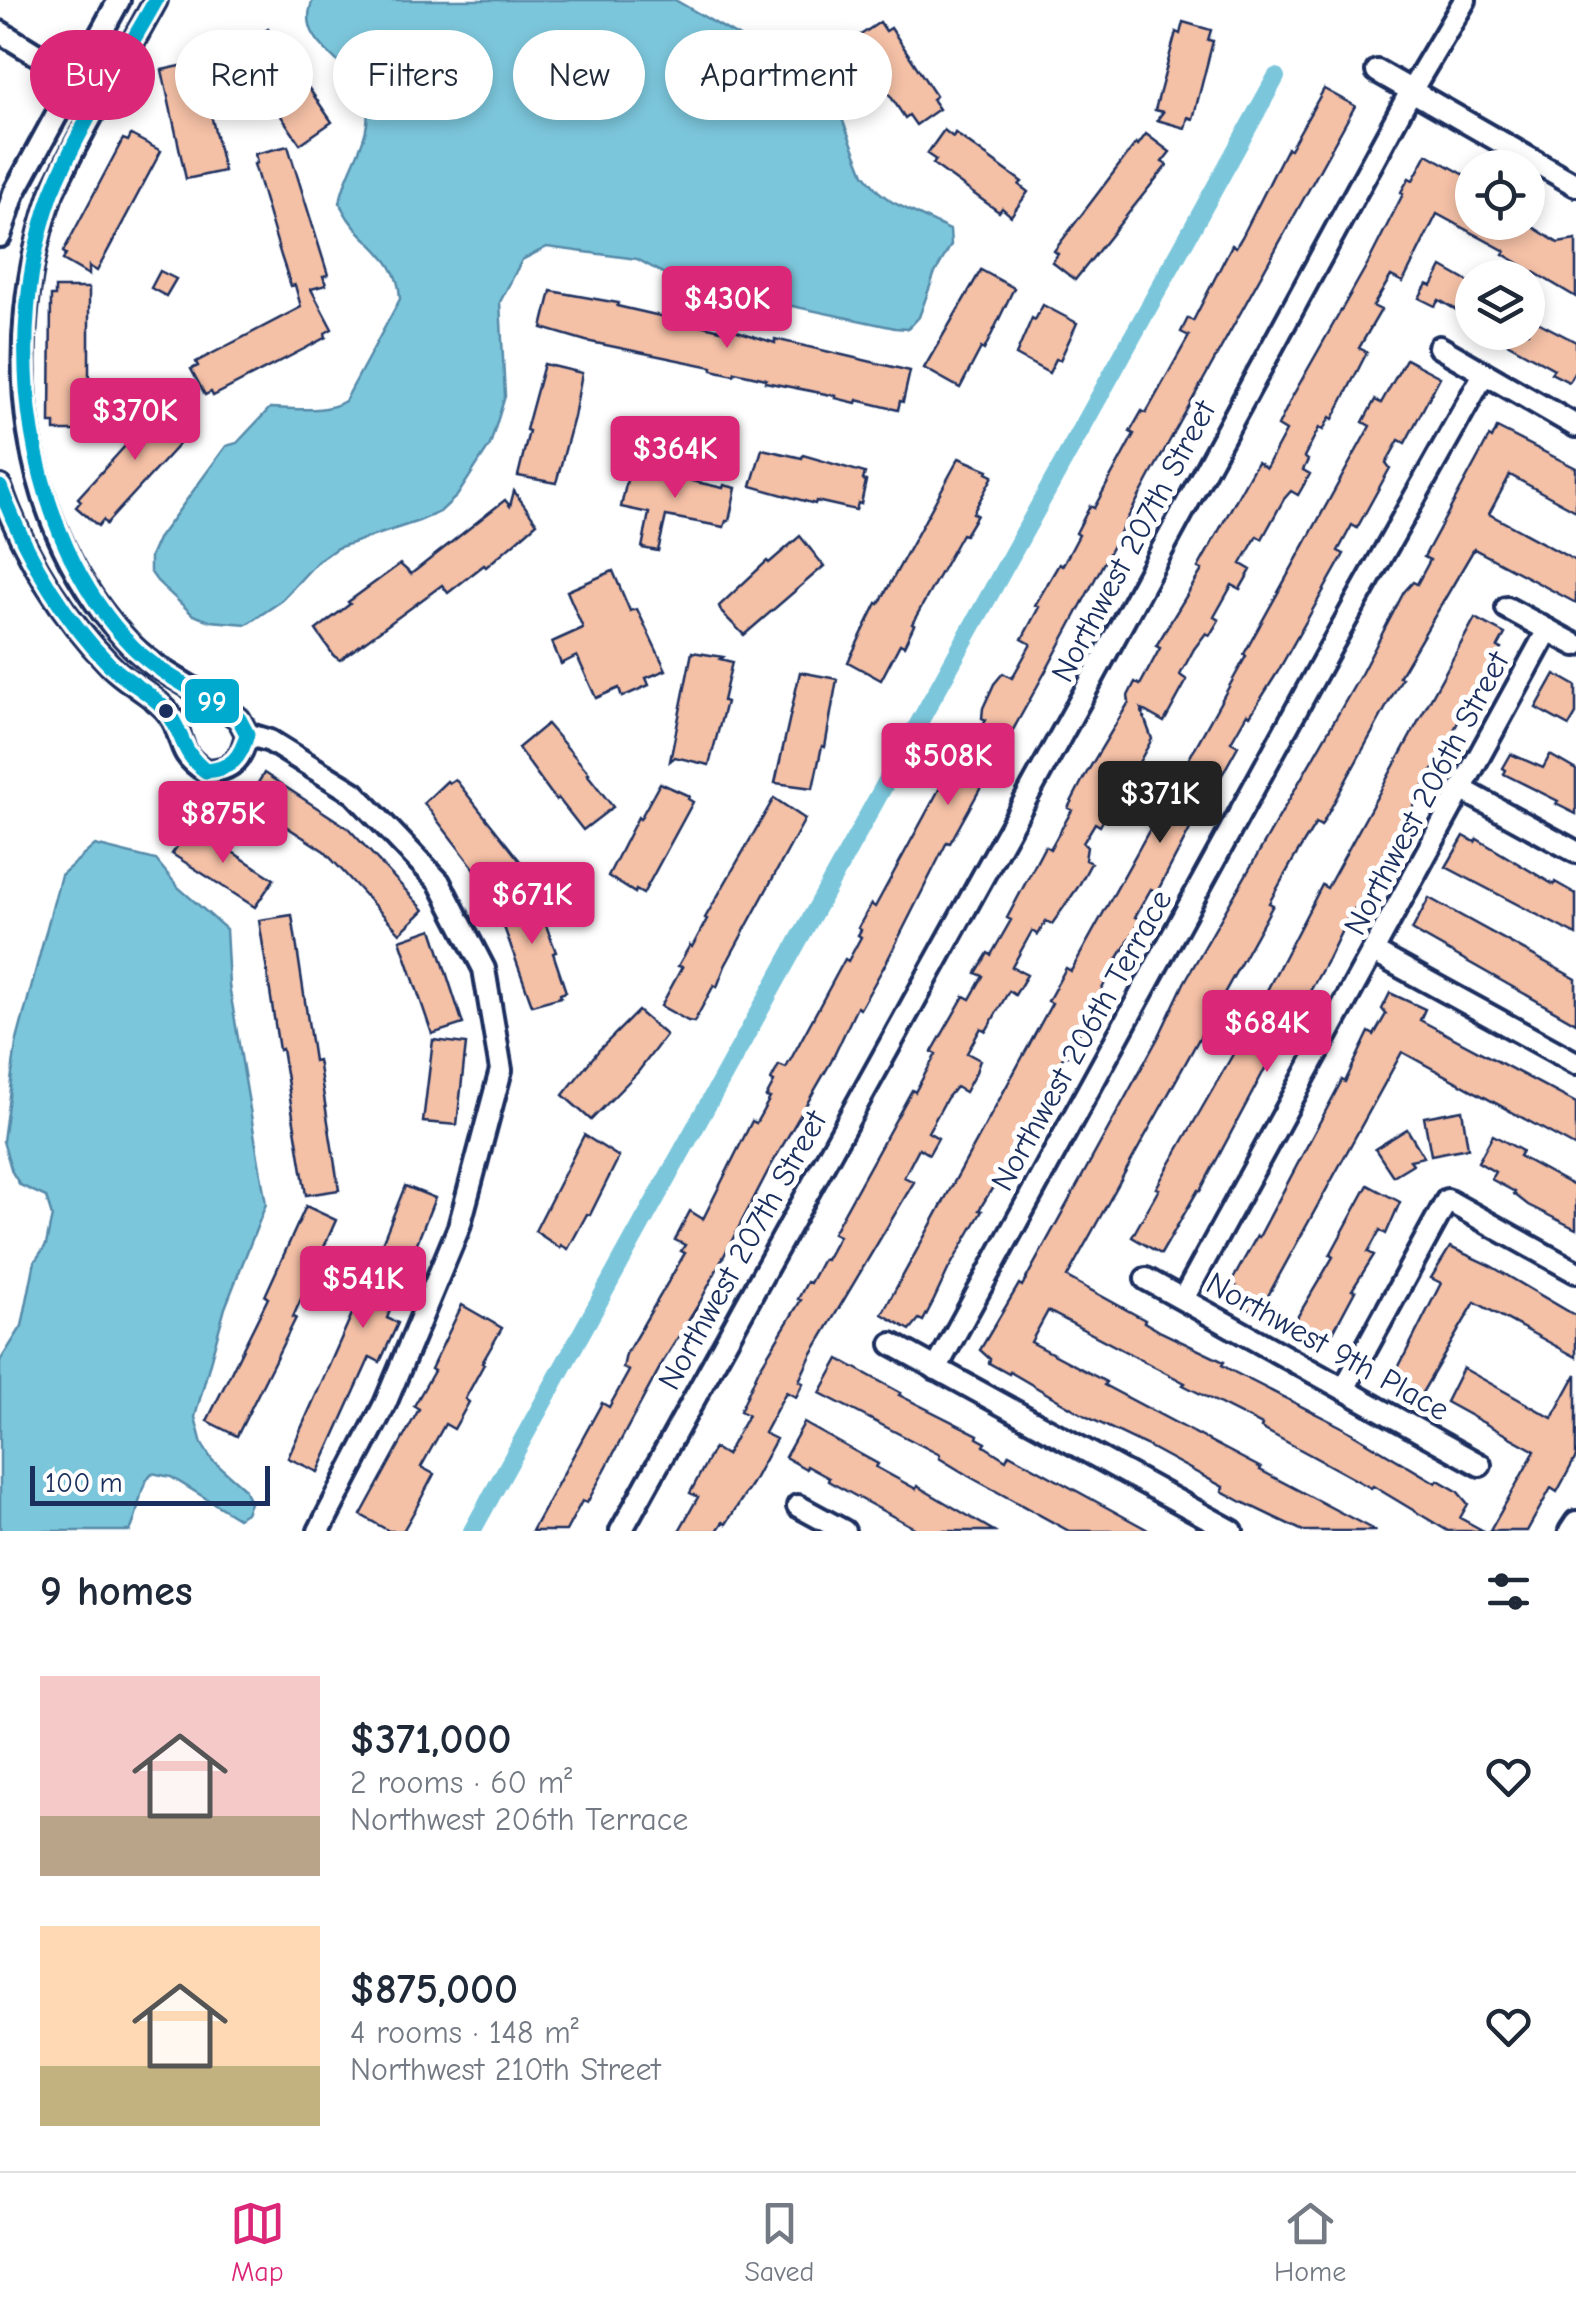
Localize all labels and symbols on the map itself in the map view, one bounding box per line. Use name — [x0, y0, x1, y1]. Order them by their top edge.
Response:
pin: $430K — [657, 266, 797, 351]
pin: $370K — [65, 378, 205, 463]
street label: Northwest 207th Street — [1044, 394, 1224, 688]
pin: $364K — [605, 416, 745, 501]
street label: Northwest 206th Street — [1336, 645, 1517, 941]
line badge: 99 — [183, 677, 241, 725]
text: 99 — [197, 686, 227, 718]
unlabelled marker — [156, 701, 176, 721]
pin: $508K — [878, 723, 1018, 808]
pin: $371K — [1090, 761, 1230, 846]
pin: $875K — [153, 781, 293, 866]
pin: $671K — [462, 862, 602, 947]
street label: Northwest 206th Terrace — [983, 883, 1180, 1197]
pin: $684K — [1197, 990, 1337, 1075]
street label: Northwest 207th Street — [650, 1104, 835, 1396]
pin: $541K — [293, 1246, 433, 1331]
street label: Northwest 9th Place — [1200, 1264, 1456, 1428]
scale bar — [30, 1461, 270, 1506]

